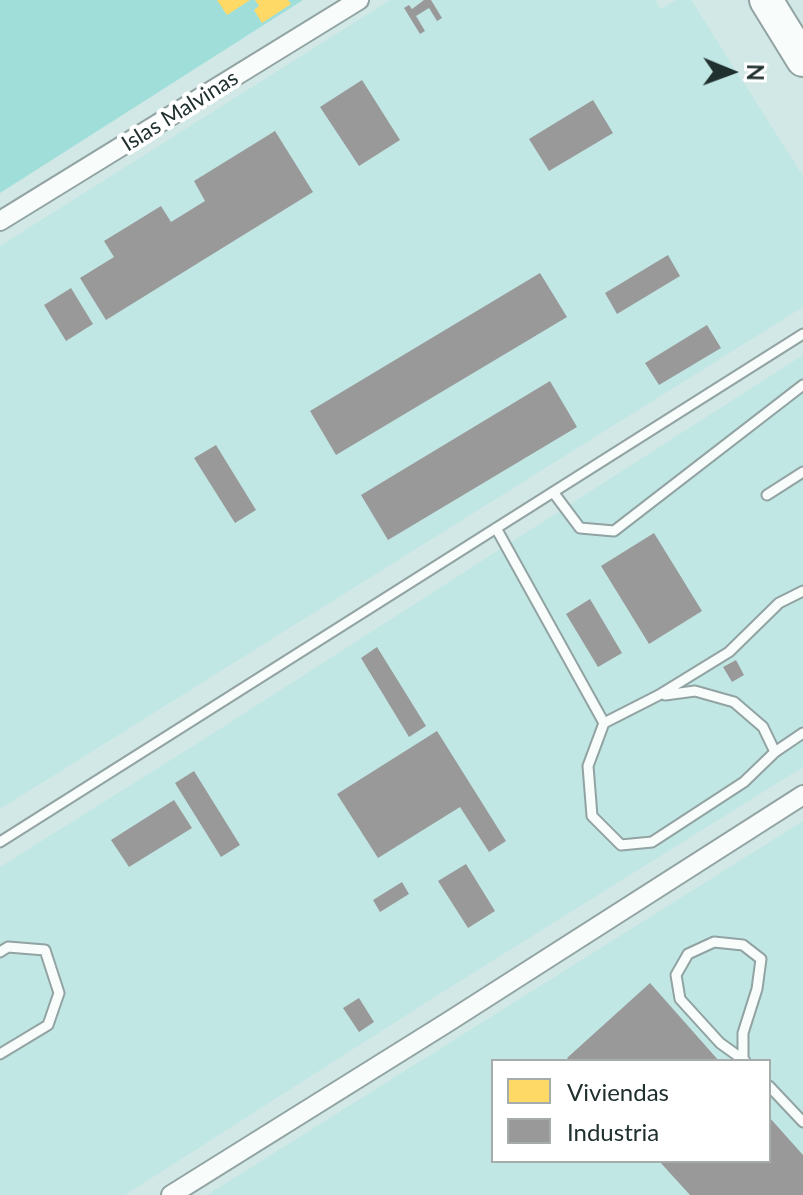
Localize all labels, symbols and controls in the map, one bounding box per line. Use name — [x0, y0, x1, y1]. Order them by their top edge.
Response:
north arrow — [691, 32, 771, 112]
text: N — [742, 64, 769, 81]
street label: Islas Malvinas — [117, 65, 243, 157]
legend — [491, 1059, 771, 1163]
text: Viviendas — [567, 1077, 669, 1106]
text: Industria — [567, 1117, 659, 1146]

